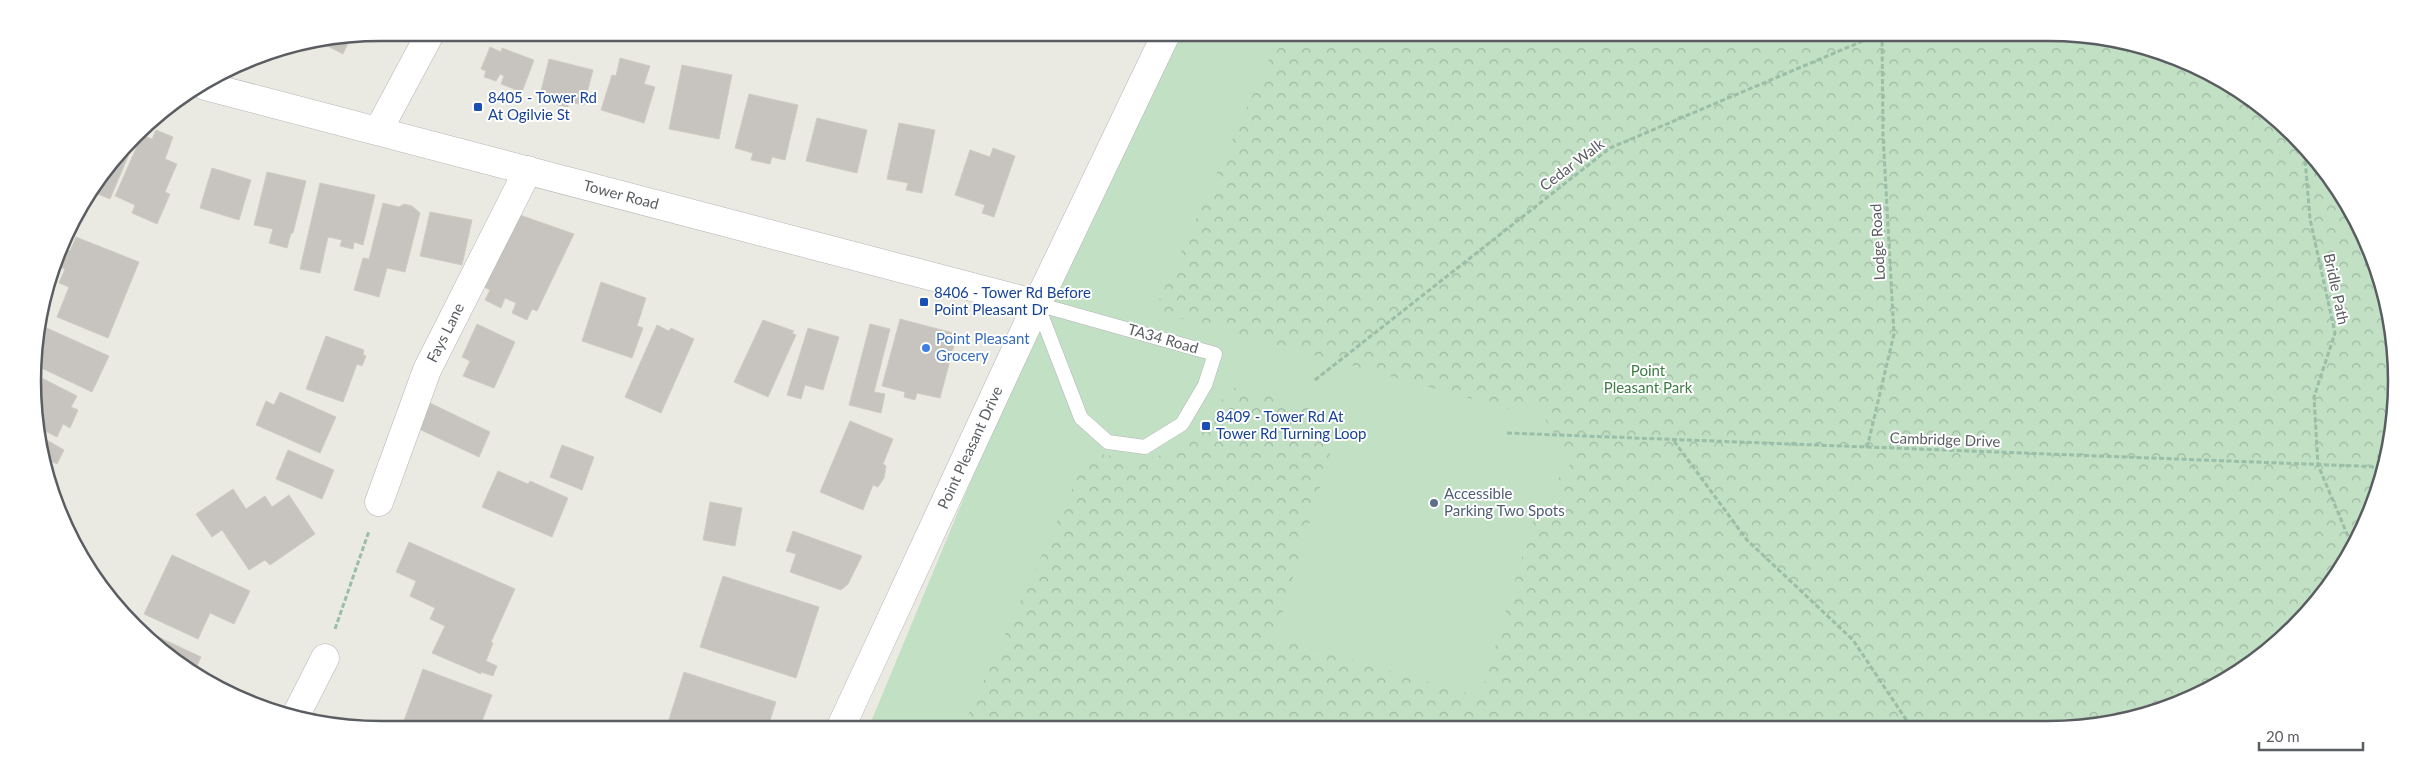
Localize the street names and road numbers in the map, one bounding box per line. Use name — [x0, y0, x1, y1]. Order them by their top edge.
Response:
street label: Cedar Walk — [1536, 134, 1607, 194]
street label: Tower Road — [582, 176, 661, 213]
street label: Lodge Road — [1866, 203, 1888, 281]
street label: Bridle Path — [2321, 252, 2353, 326]
street label: Fays Lane — [422, 300, 467, 365]
street label: TA34 Road — [1126, 319, 1201, 357]
street label: Point Pleasant Drive — [933, 383, 1006, 512]
street label: Cambridge Drive — [1889, 428, 2001, 450]

